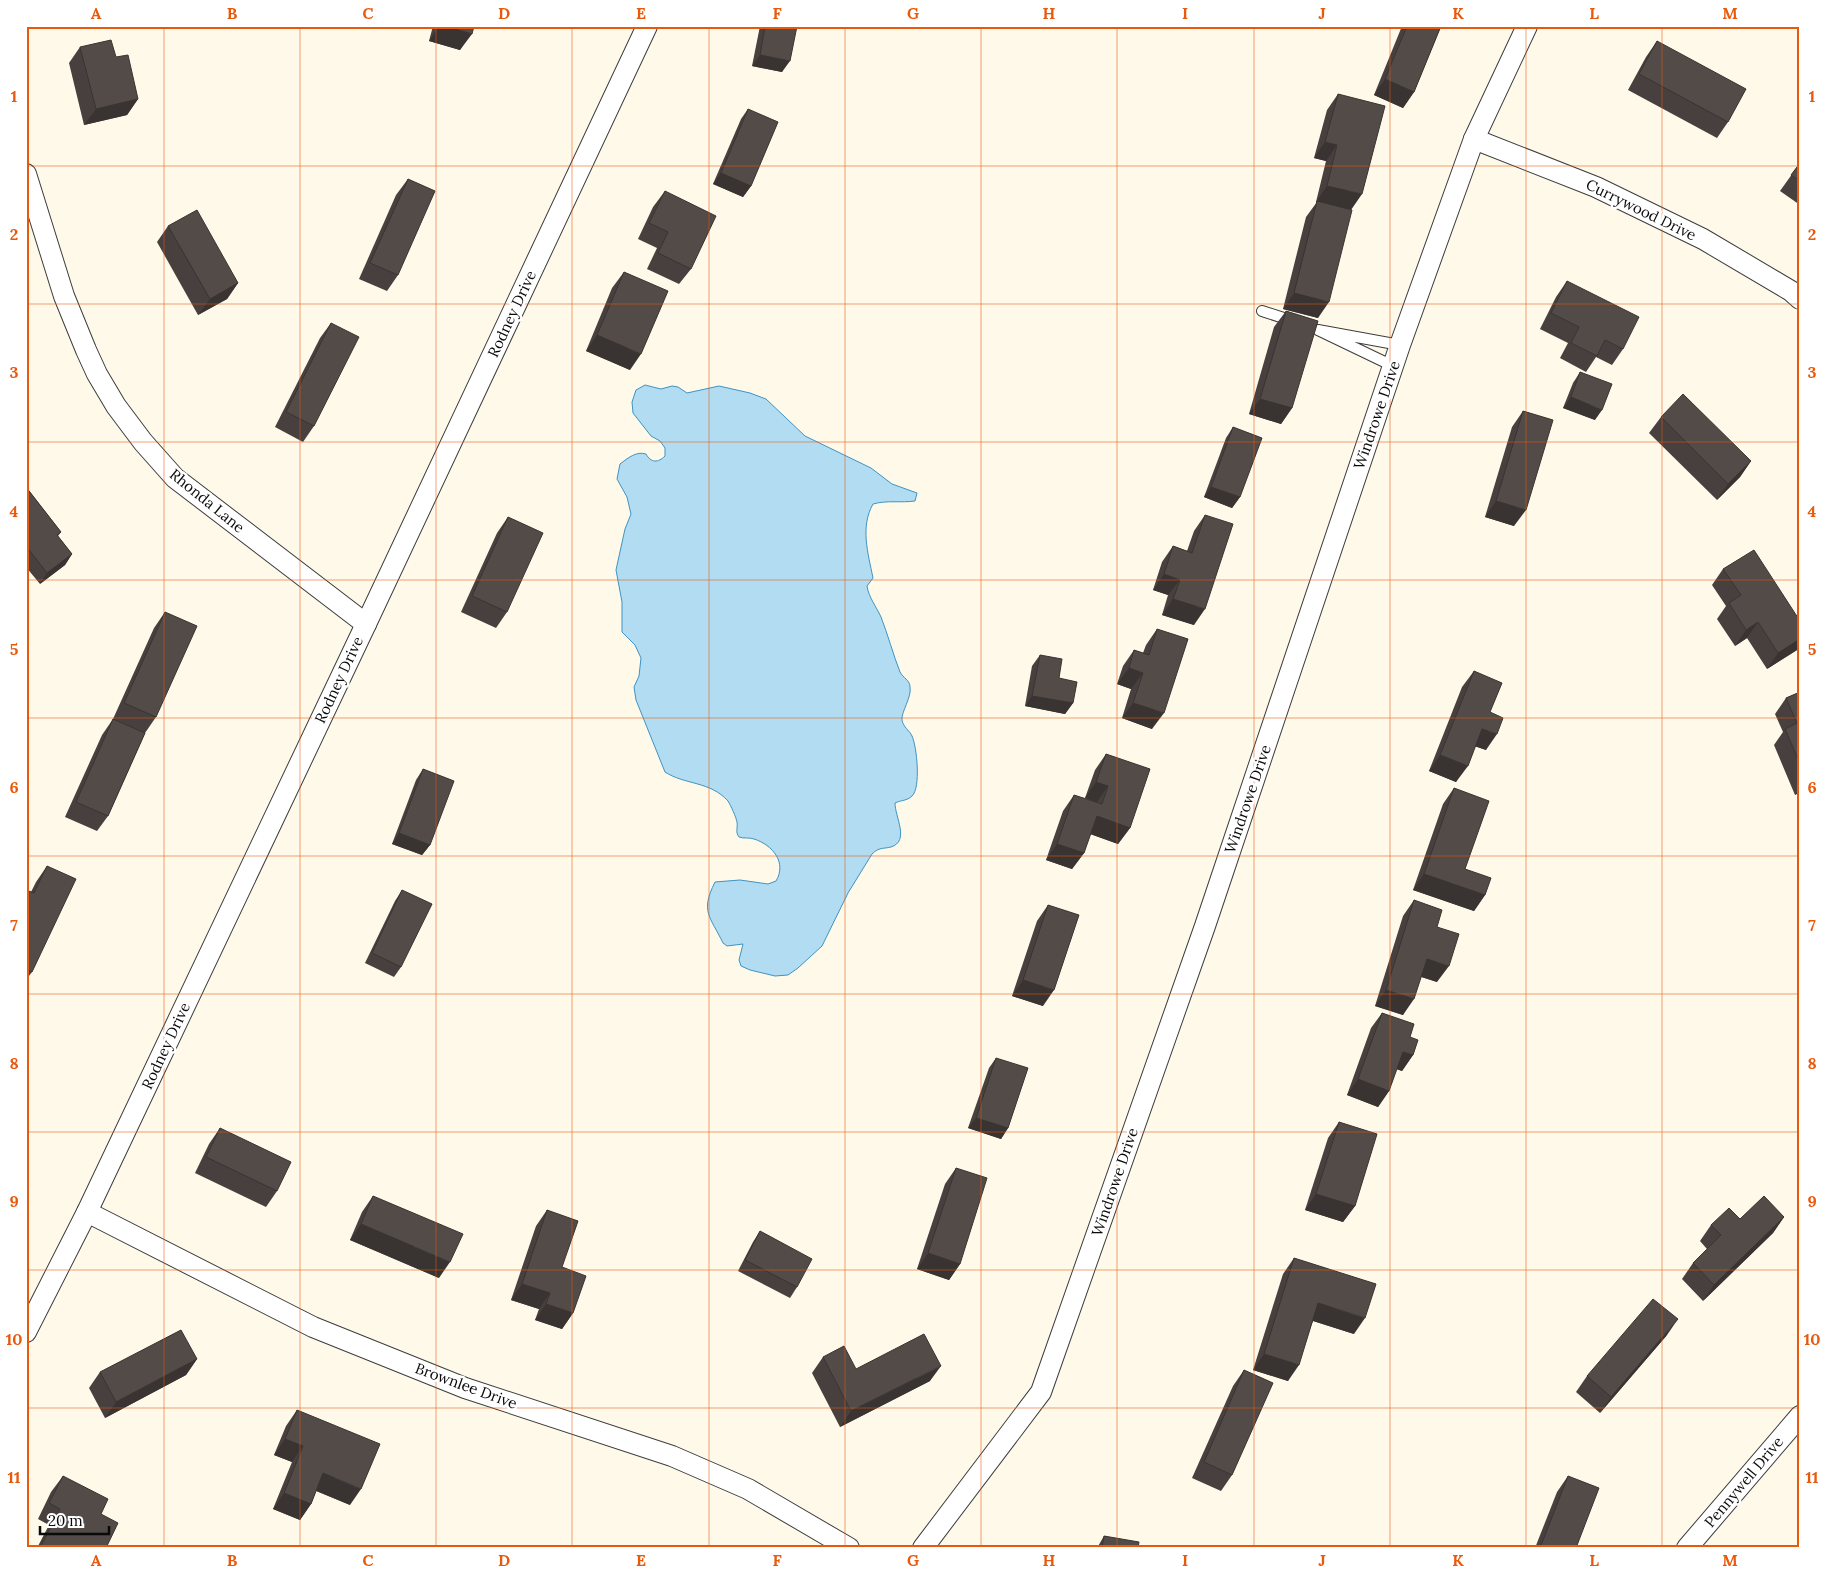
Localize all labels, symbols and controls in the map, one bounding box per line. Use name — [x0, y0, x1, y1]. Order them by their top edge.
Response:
text: A — [91, 3, 102, 23]
text: B — [227, 3, 238, 23]
text: C — [362, 3, 374, 23]
text: D — [498, 3, 510, 23]
text: E — [636, 3, 646, 23]
text: F — [772, 3, 782, 23]
text: G — [907, 3, 919, 23]
text: H — [1043, 3, 1056, 23]
text: I — [1182, 3, 1188, 23]
text: J — [1318, 3, 1326, 23]
text: K — [1452, 3, 1464, 23]
text: L — [1589, 3, 1599, 23]
text: M — [1722, 3, 1738, 23]
text: 1 — [11, 86, 17, 106]
text: 1 — [1809, 86, 1815, 106]
street label: Currywood Drive — [1583, 175, 1700, 244]
text: 2 — [10, 224, 18, 244]
text: 2 — [1808, 224, 1816, 244]
street label: Rodney Drive — [483, 267, 540, 360]
street label: Windrowe Drive — [1349, 358, 1404, 472]
text: 3 — [10, 362, 19, 382]
text: 3 — [1808, 362, 1817, 382]
street label: Rhonda Lane — [166, 465, 249, 537]
text: 4 — [10, 501, 19, 521]
text: 4 — [1808, 501, 1817, 521]
street label: Rodney Drive — [310, 633, 367, 726]
text: 5 — [10, 639, 19, 659]
text: 5 — [1808, 639, 1817, 659]
street label: Windrowe Drive — [1220, 742, 1275, 856]
text: 6 — [9, 777, 19, 797]
text: 6 — [1807, 777, 1817, 797]
text: 7 — [10, 915, 18, 935]
text: 7 — [1808, 915, 1816, 935]
street label: Rodney Drive — [137, 999, 194, 1092]
text: 8 — [9, 1053, 19, 1073]
text: 8 — [1807, 1053, 1817, 1073]
street label: Windrowe Drive — [1087, 1125, 1142, 1239]
text: 9 — [9, 1191, 19, 1211]
text: 9 — [1807, 1191, 1817, 1211]
text: 10 — [6, 1329, 22, 1349]
text: 10 — [1804, 1329, 1820, 1349]
street label: Brownlee Drive — [413, 1358, 520, 1413]
street label: Pennywell Drive — [1700, 1432, 1787, 1531]
text: 11 — [8, 1467, 21, 1487]
text: 11 — [1806, 1467, 1819, 1487]
scale bar — [40, 1504, 109, 1536]
text: 20 m — [48, 1511, 83, 1530]
text: A — [91, 1550, 102, 1570]
text: B — [227, 1550, 238, 1570]
text: C — [362, 1550, 374, 1570]
text: D — [498, 1550, 510, 1570]
text: E — [636, 1550, 646, 1570]
text: F — [772, 1550, 782, 1570]
text: G — [907, 1550, 919, 1570]
text: H — [1043, 1550, 1056, 1570]
text: I — [1182, 1550, 1188, 1570]
text: J — [1318, 1550, 1326, 1570]
text: K — [1452, 1550, 1464, 1570]
text: L — [1589, 1550, 1599, 1570]
text: M — [1722, 1550, 1738, 1570]

